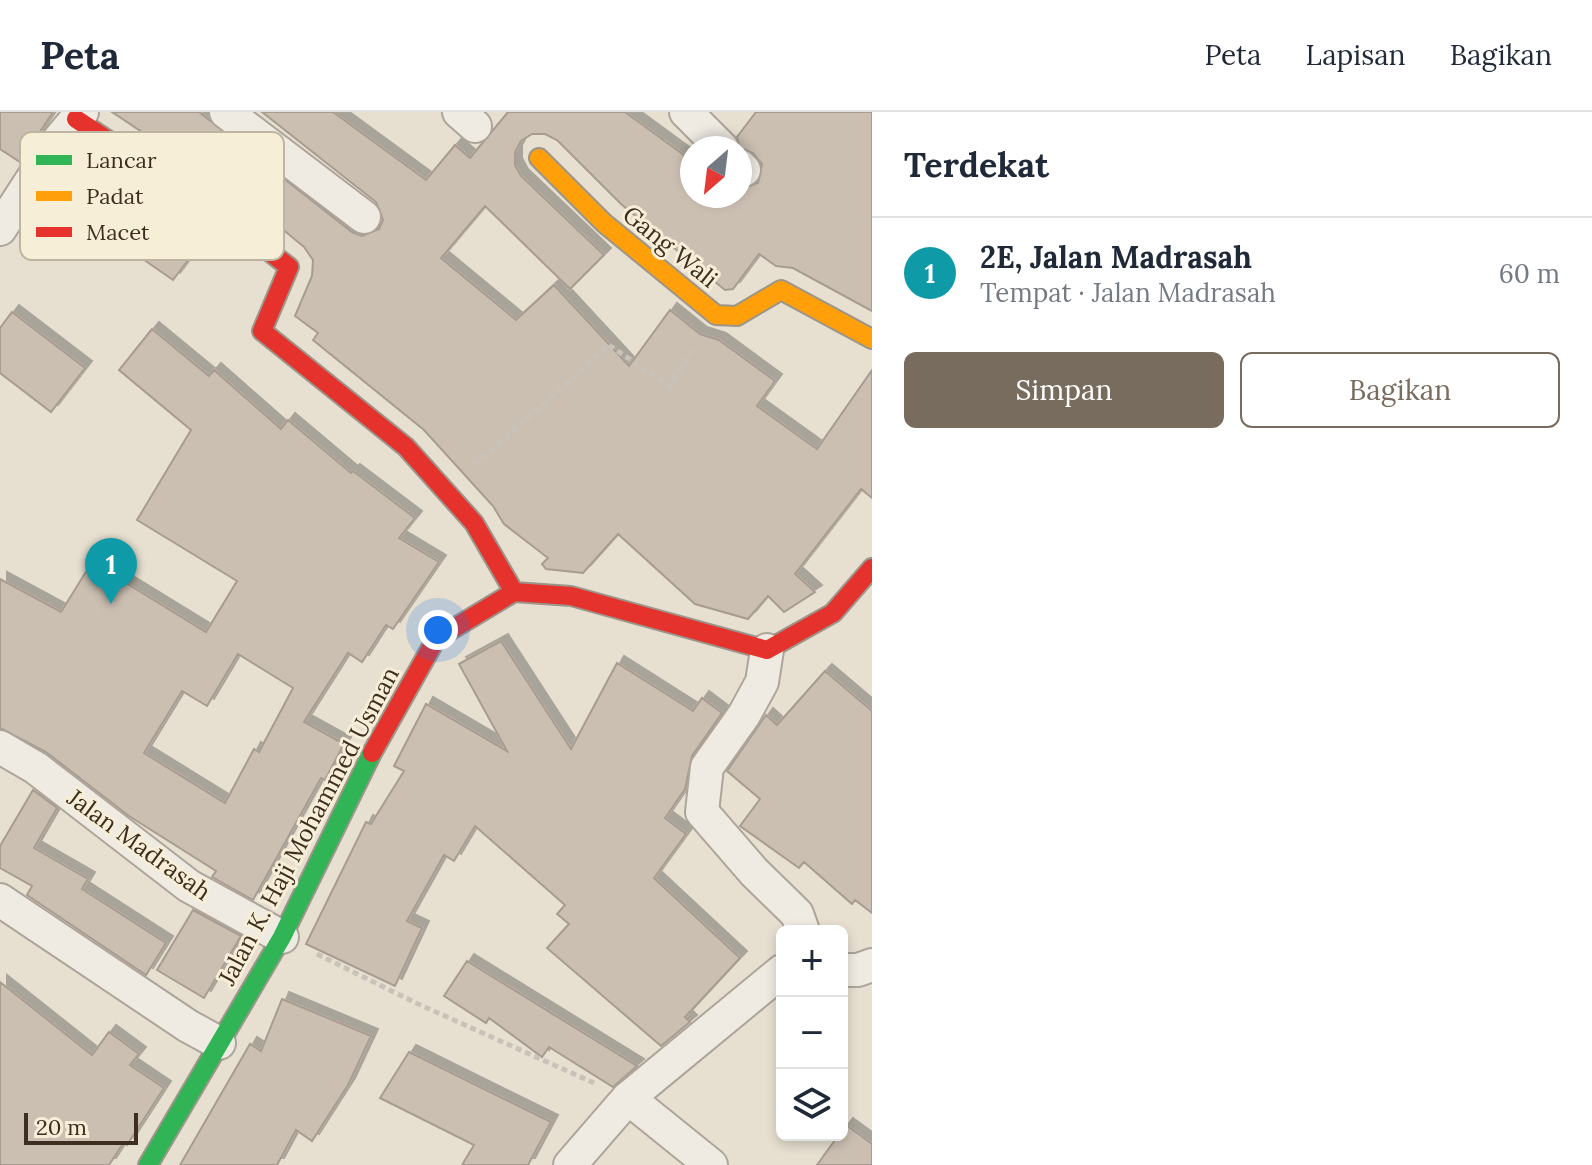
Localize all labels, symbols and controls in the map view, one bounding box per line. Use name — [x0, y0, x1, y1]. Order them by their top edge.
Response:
text: Peta — [40, 31, 120, 79]
text: Peta — [1204, 37, 1261, 73]
text: Lapisan — [1305, 37, 1406, 73]
text: Bagikan — [1450, 37, 1552, 73]
legend — [20, 132, 284, 260]
north arrow — [680, 136, 752, 208]
text: Terdekat — [904, 143, 1049, 186]
text: Lancar — [86, 146, 157, 174]
text: Padat — [86, 182, 144, 210]
street label: Gang Wali — [616, 199, 724, 294]
text: Macet — [86, 218, 150, 246]
text: 2E, Jalan Madrasah — [980, 238, 1252, 276]
text: 1 — [925, 257, 935, 290]
text: 60 m — [1499, 257, 1560, 290]
text: Tempat · Jalan Madrasah — [980, 276, 1276, 309]
button: Simpan — [904, 352, 1224, 428]
button: Bagikan — [1240, 352, 1560, 428]
pin: 1 — [85, 538, 137, 604]
your location — [418, 610, 458, 650]
street label: Jalan K. Haji Mohammed Usman — [211, 661, 406, 991]
street label: Jalan Madrasah — [61, 782, 217, 907]
map controls — [776, 925, 848, 1141]
button: + — [776, 925, 848, 997]
button: − — [776, 997, 848, 1069]
button: layers — [776, 1069, 848, 1141]
scale bar — [24, 1109, 138, 1145]
text: 20 m — [36, 1113, 87, 1141]

